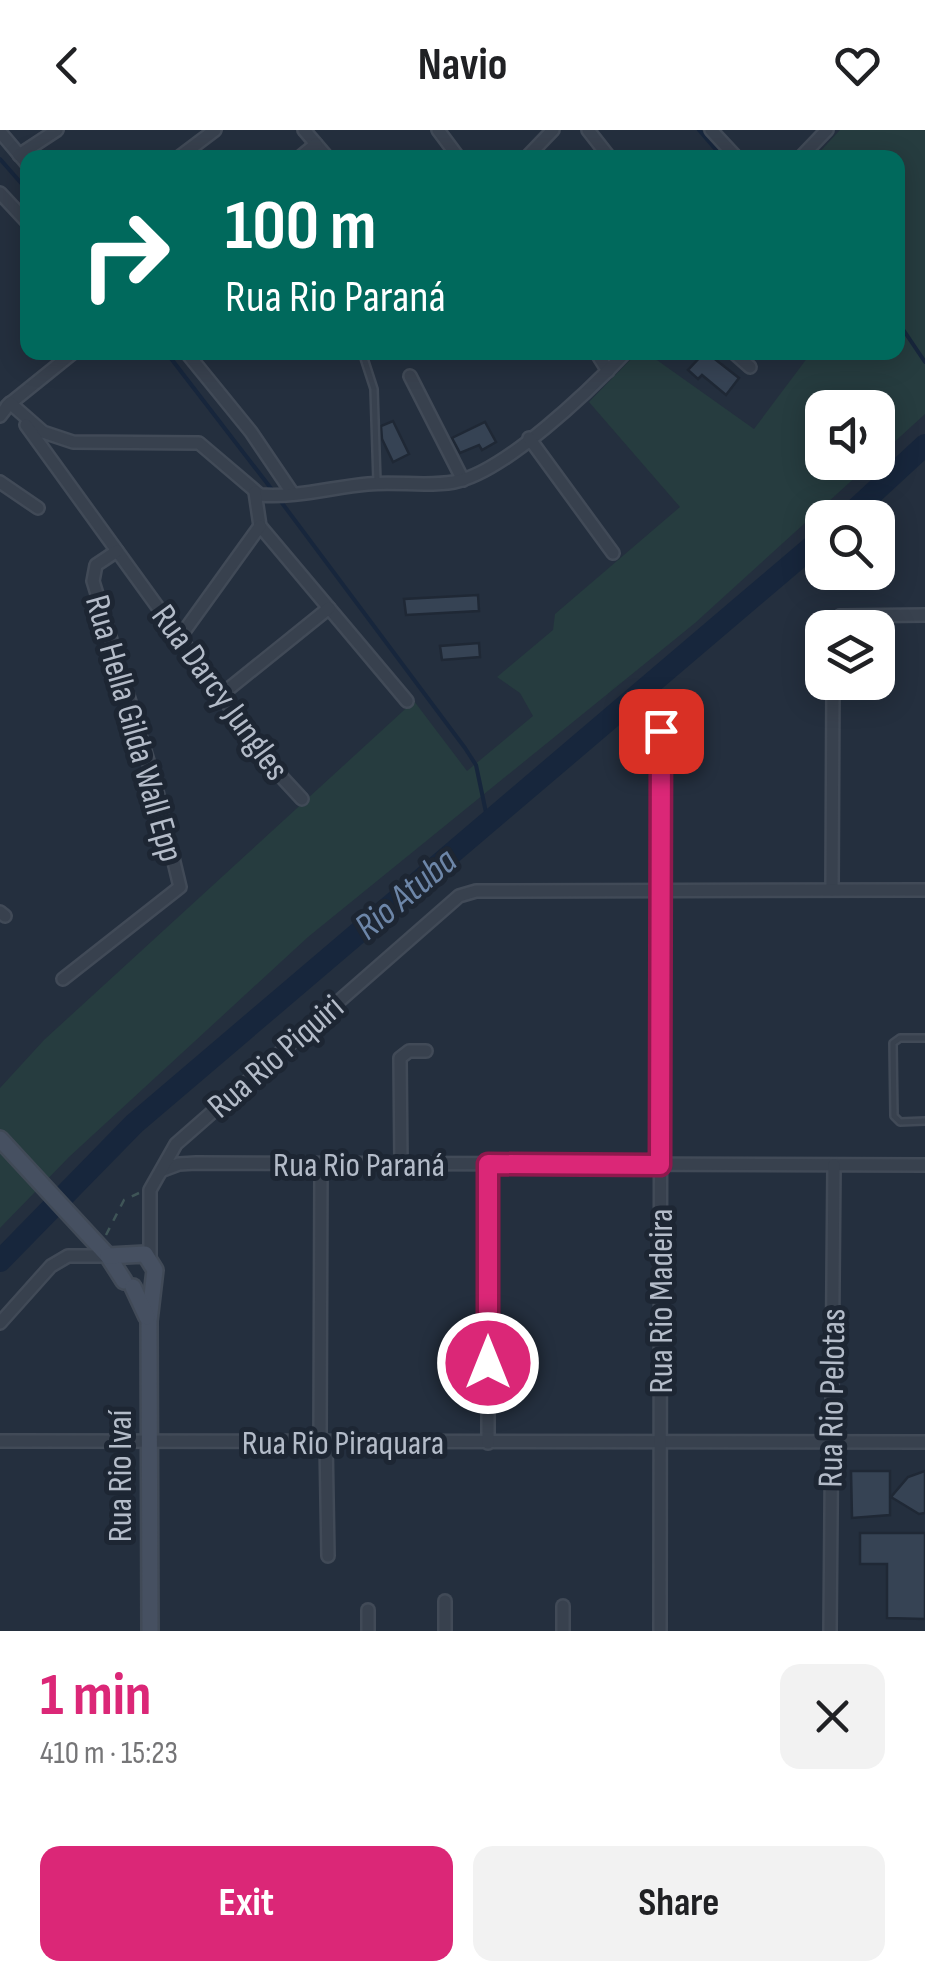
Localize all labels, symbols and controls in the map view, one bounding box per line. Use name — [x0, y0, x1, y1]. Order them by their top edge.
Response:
icon: back — [40, 38, 95, 93]
text: Navio — [418, 38, 507, 93]
icon: heart — [830, 38, 885, 93]
text: 100 m — [225, 185, 376, 269]
icon: right — [60, 190, 190, 320]
text: Rua Rio Paraná — [225, 270, 446, 325]
map controls — [805, 390, 895, 700]
button: sound — [805, 390, 895, 480]
button: search — [805, 500, 895, 590]
street label: Rua Hella Gilda Wall Epp — [75, 590, 192, 867]
street label: Rua Darcy Jungles — [142, 597, 298, 789]
button: layers — [805, 610, 895, 700]
pin — [619, 689, 704, 774]
icon: arrive — [634, 704, 689, 759]
water label: Rio Atuba — [346, 839, 466, 950]
street label: Rua Rio Piquiri — [199, 986, 353, 1128]
street label: Rua Rio Paraná — [273, 1144, 445, 1187]
street label: Rua Rio Madeira — [640, 1208, 683, 1394]
street label: Rua Rio Pelotas — [809, 1308, 856, 1488]
position arrow — [436, 1311, 540, 1415]
street label: Rua Rio Ivaí — [99, 1409, 142, 1542]
street label: Rua Rio Piraquara — [242, 1422, 444, 1465]
text: 1 min — [40, 1660, 152, 1732]
button: close — [780, 1664, 885, 1769]
text: 410 m · 15:23 — [40, 1734, 178, 1773]
button: Exit — [40, 1846, 453, 1961]
button: Share — [473, 1846, 885, 1961]

